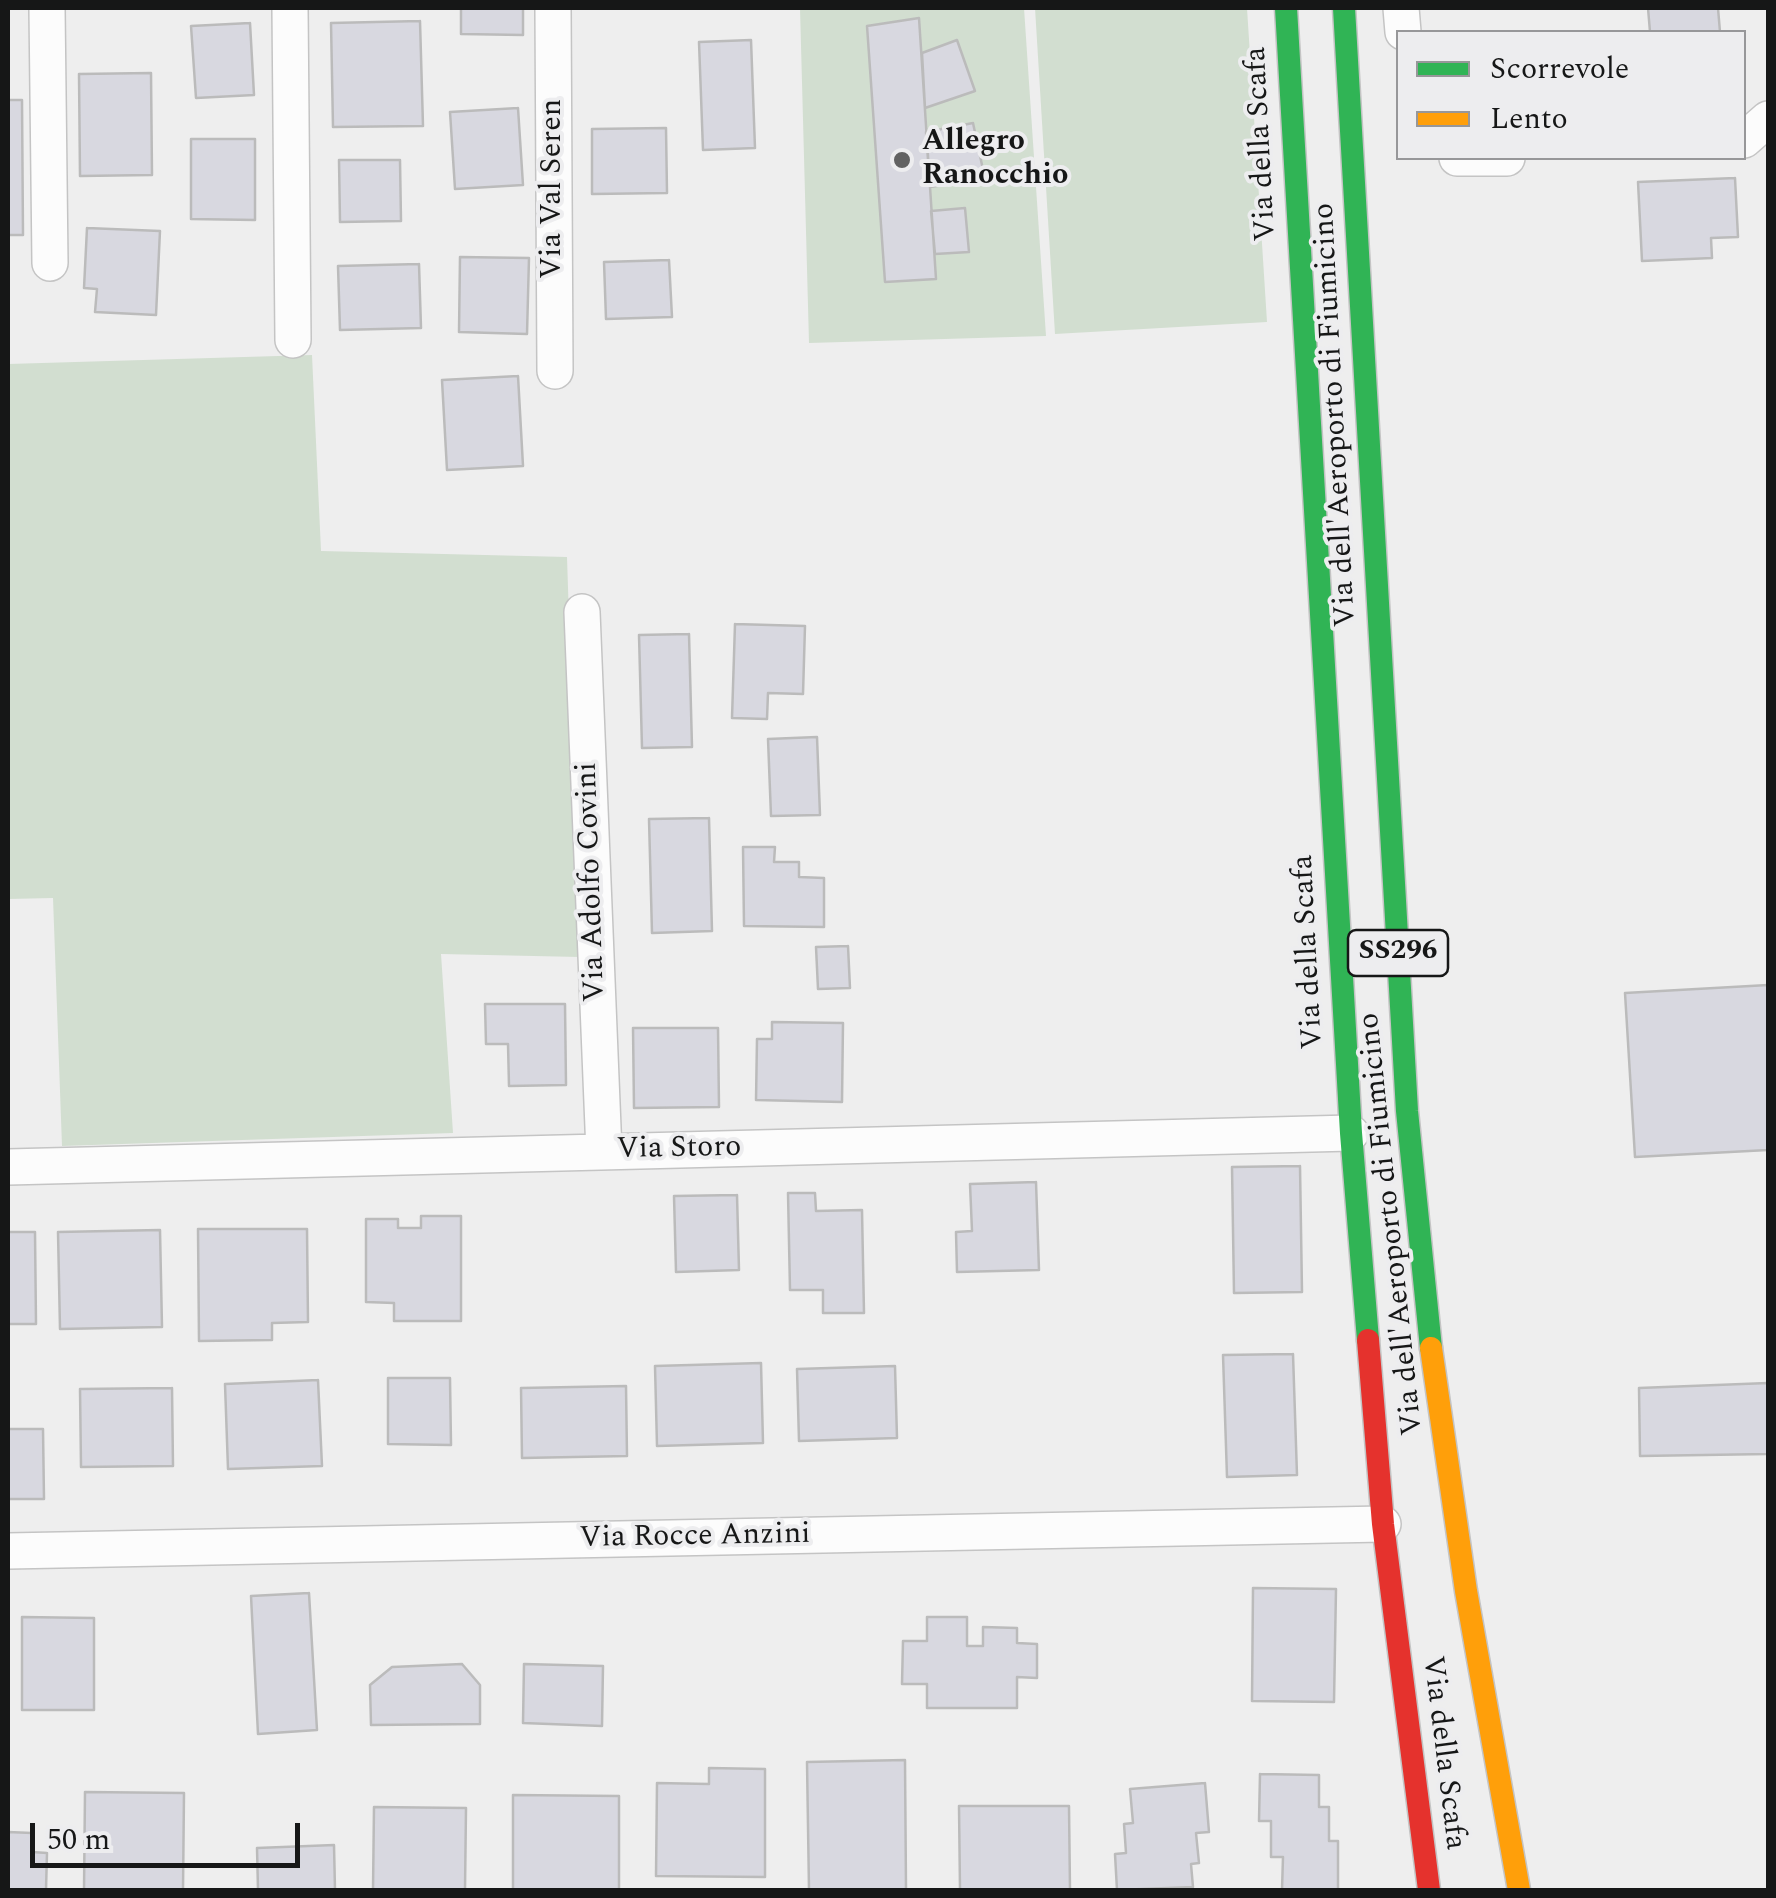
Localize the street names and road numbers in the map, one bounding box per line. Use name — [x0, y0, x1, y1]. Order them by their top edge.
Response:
street label: Via della Scafa — [1240, 46, 1286, 242]
street label: Via Val Seren — [536, 99, 572, 279]
street label: Via dell'Aeroporto di Fiumicino — [1308, 202, 1366, 628]
street label: Via Adolfo Covini — [571, 762, 615, 1002]
street label: Via della Scafa — [1287, 854, 1333, 1050]
road number: SS296 — [1348, 930, 1448, 976]
street label: Via dell'Aeroporto di Fiumicino — [1353, 1011, 1433, 1437]
street label: Via Storo — [616, 1131, 742, 1169]
street label: Via Rocce Anzini — [579, 1518, 811, 1558]
street label: Via della Scafa — [1412, 1654, 1472, 1852]

